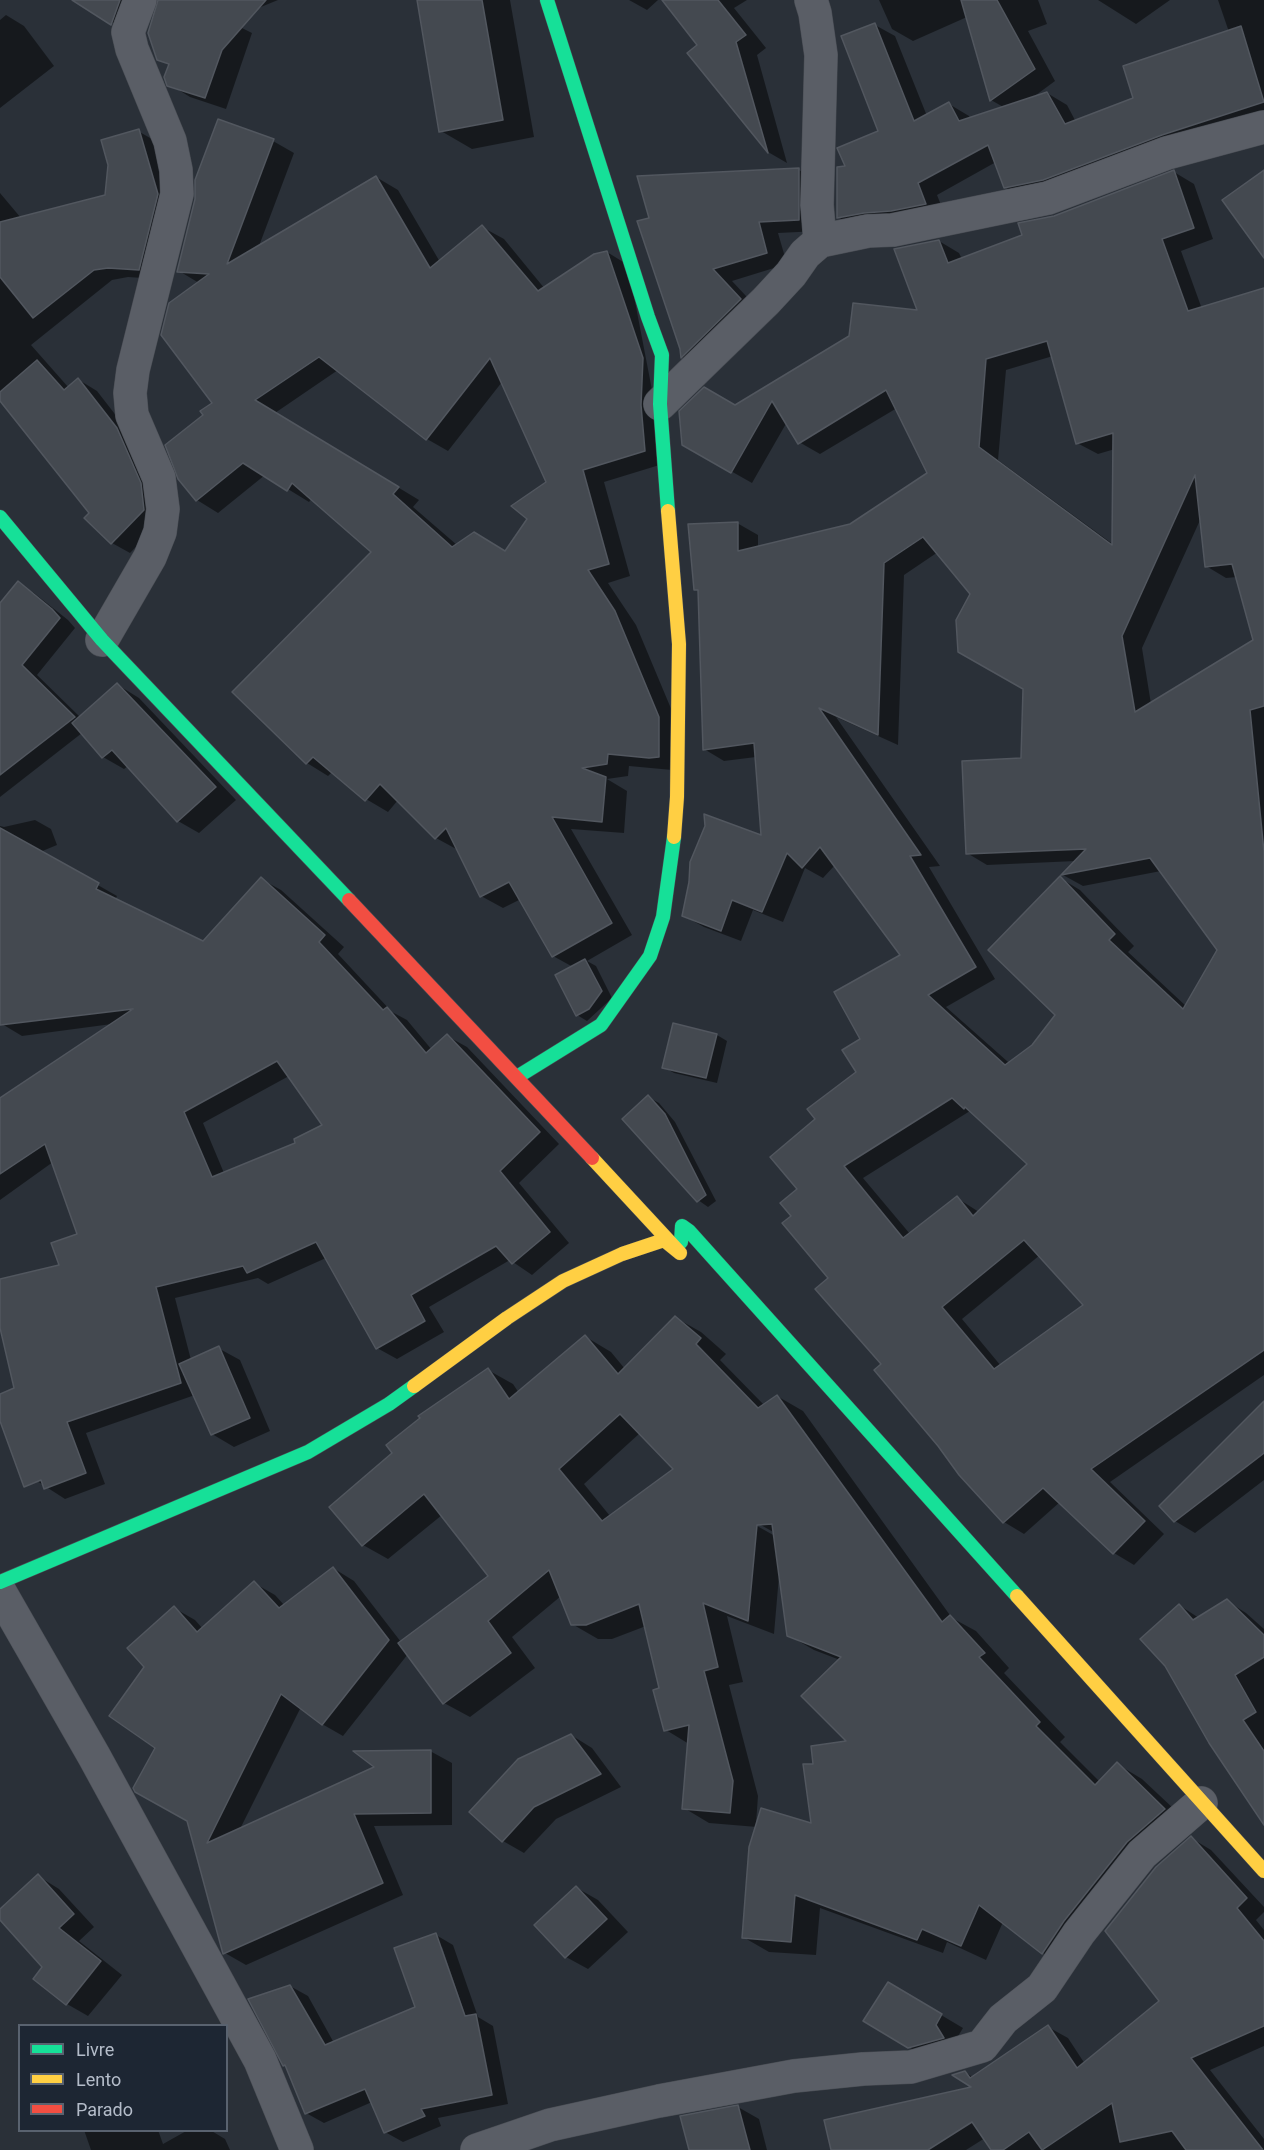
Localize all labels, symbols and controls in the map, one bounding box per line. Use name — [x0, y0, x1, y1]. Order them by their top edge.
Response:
legend — [18, 2024, 228, 2132]
text: Livre — [76, 2039, 114, 2060]
text: Lento — [76, 2069, 121, 2090]
text: Parado — [76, 2099, 133, 2120]

